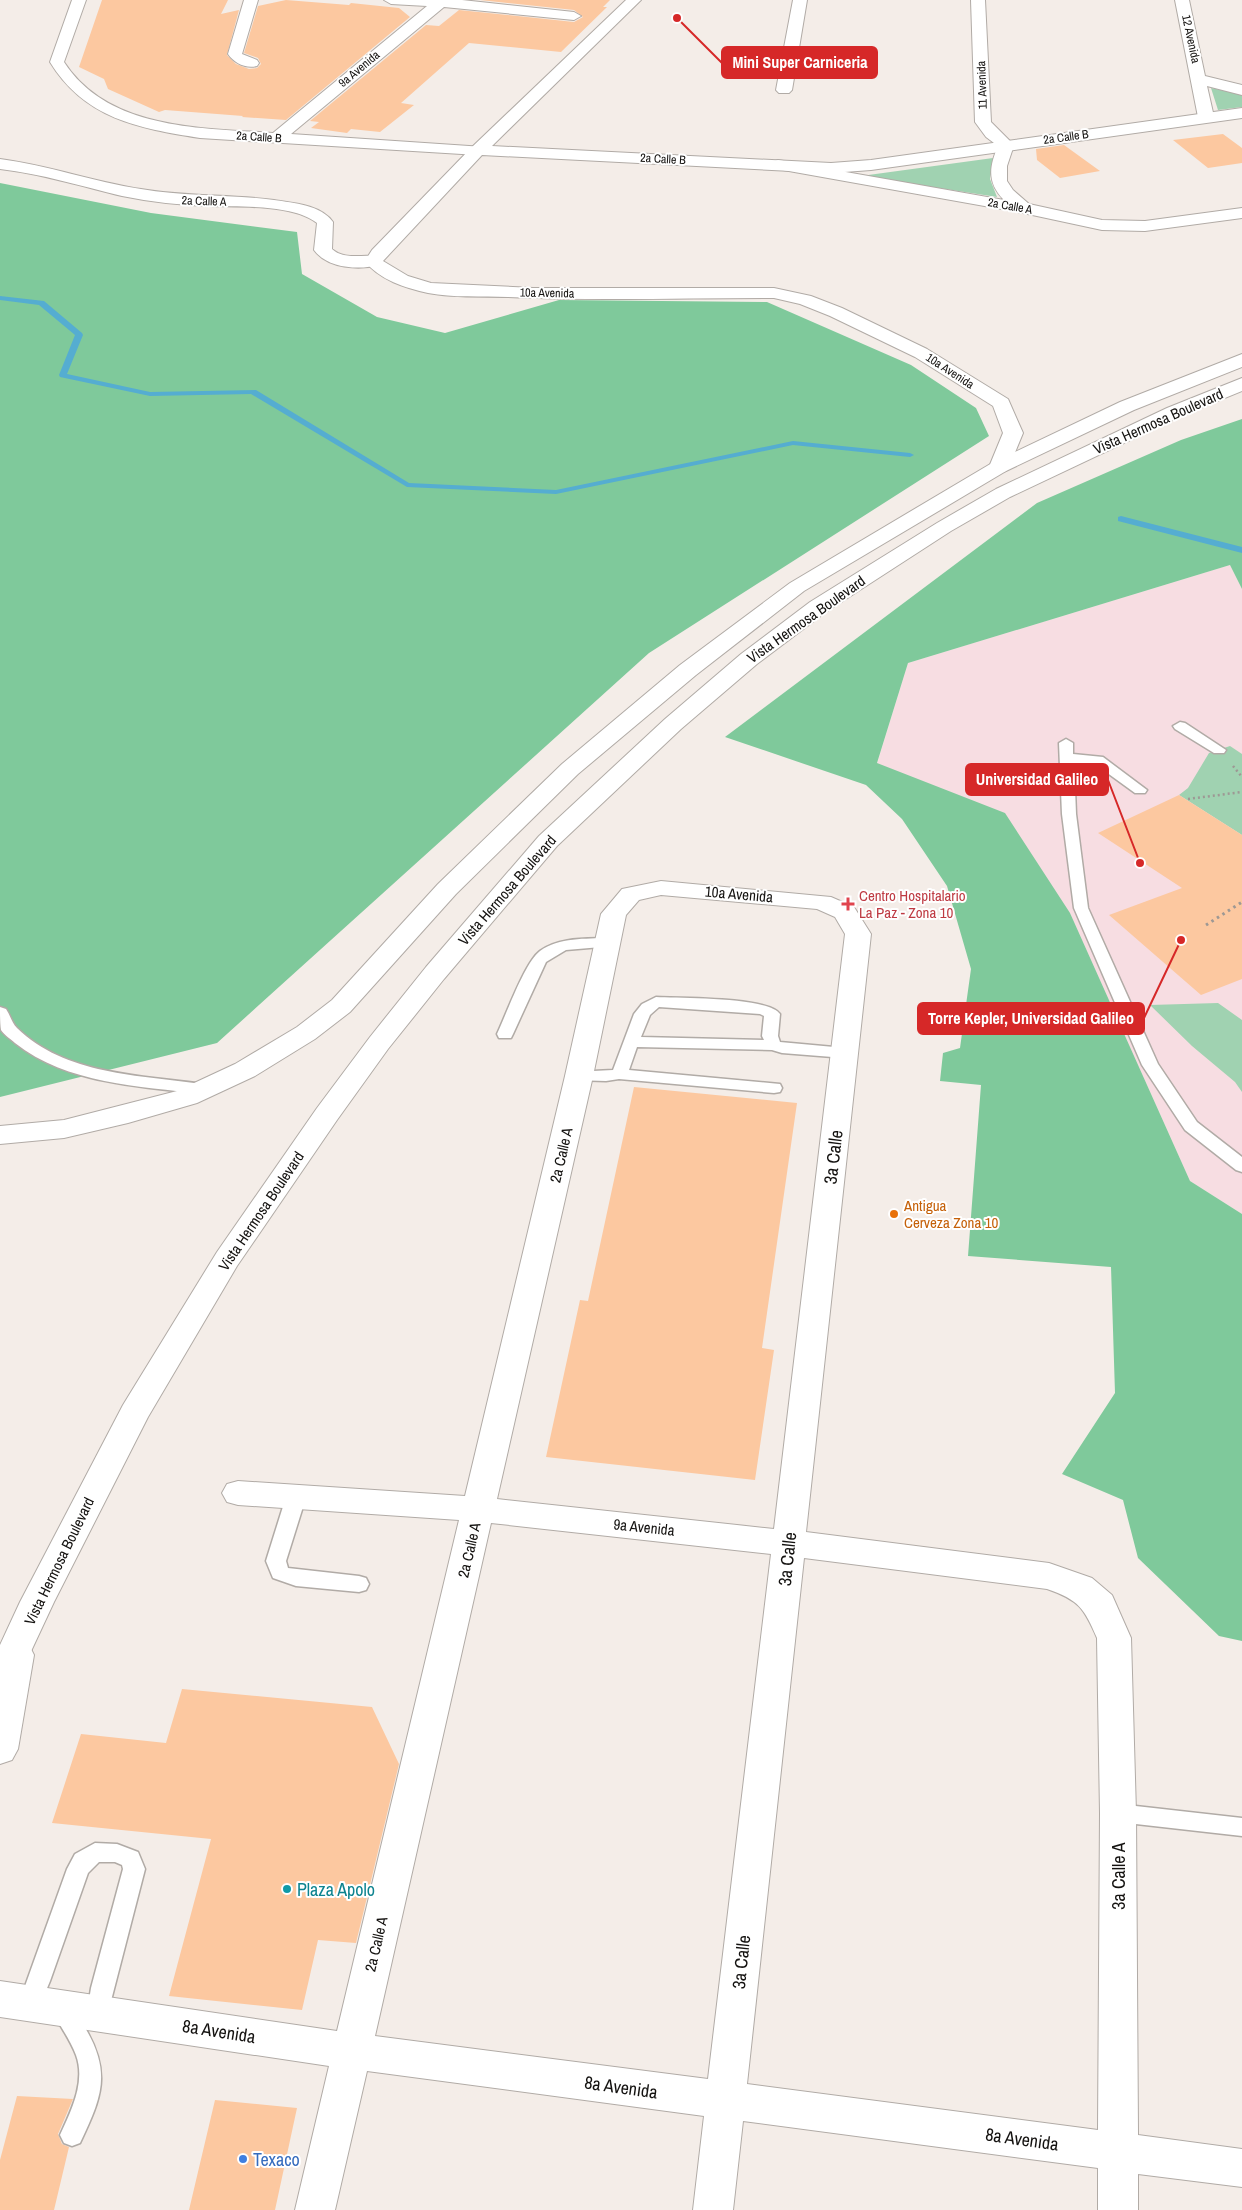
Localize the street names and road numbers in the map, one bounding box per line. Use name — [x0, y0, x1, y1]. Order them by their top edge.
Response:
street label: 12 Avenida — [1178, 13, 1204, 65]
street label: 9a Avenida — [335, 47, 383, 91]
street label: 11 Avenida — [973, 60, 991, 109]
street label: 2a Calle B — [1042, 126, 1090, 148]
street label: 2a Calle B — [236, 127, 283, 147]
street label: 2a Calle B — [640, 150, 687, 168]
street label: 2a Calle A — [181, 192, 227, 210]
street label: 2a Calle A — [987, 194, 1034, 218]
street label: 10a Avenida — [520, 285, 575, 301]
street label: 10a Avenida — [923, 349, 978, 393]
street label: Vista Hermosa Boulevard — [1090, 383, 1226, 459]
street label: Vista Hermosa Boulevard — [743, 570, 869, 668]
street label: Vista Hermosa Boulevard — [453, 830, 561, 950]
street label: 10a Avenida — [704, 881, 774, 907]
street label: 2a Calle A — [544, 1125, 578, 1185]
street label: 3a Calle — [817, 1129, 849, 1185]
street label: Vista Hermosa Boulevard — [213, 1147, 309, 1275]
street label: Vista Hermosa Boulevard — [19, 1494, 99, 1628]
street label: 9a Avenida — [612, 1513, 676, 1541]
street label: 2a Calle A — [452, 1520, 486, 1580]
street label: 3a Calle — [772, 1531, 802, 1587]
street label: 3a Calle A — [1106, 1842, 1131, 1910]
street label: 2a Calle A — [359, 1914, 393, 1974]
street label: 3a Calle — [726, 1934, 756, 1990]
street label: 8a Avenida — [181, 2013, 257, 2049]
street label: 8a Avenida — [583, 2069, 659, 2105]
street label: 8a Avenida — [984, 2121, 1060, 2157]

